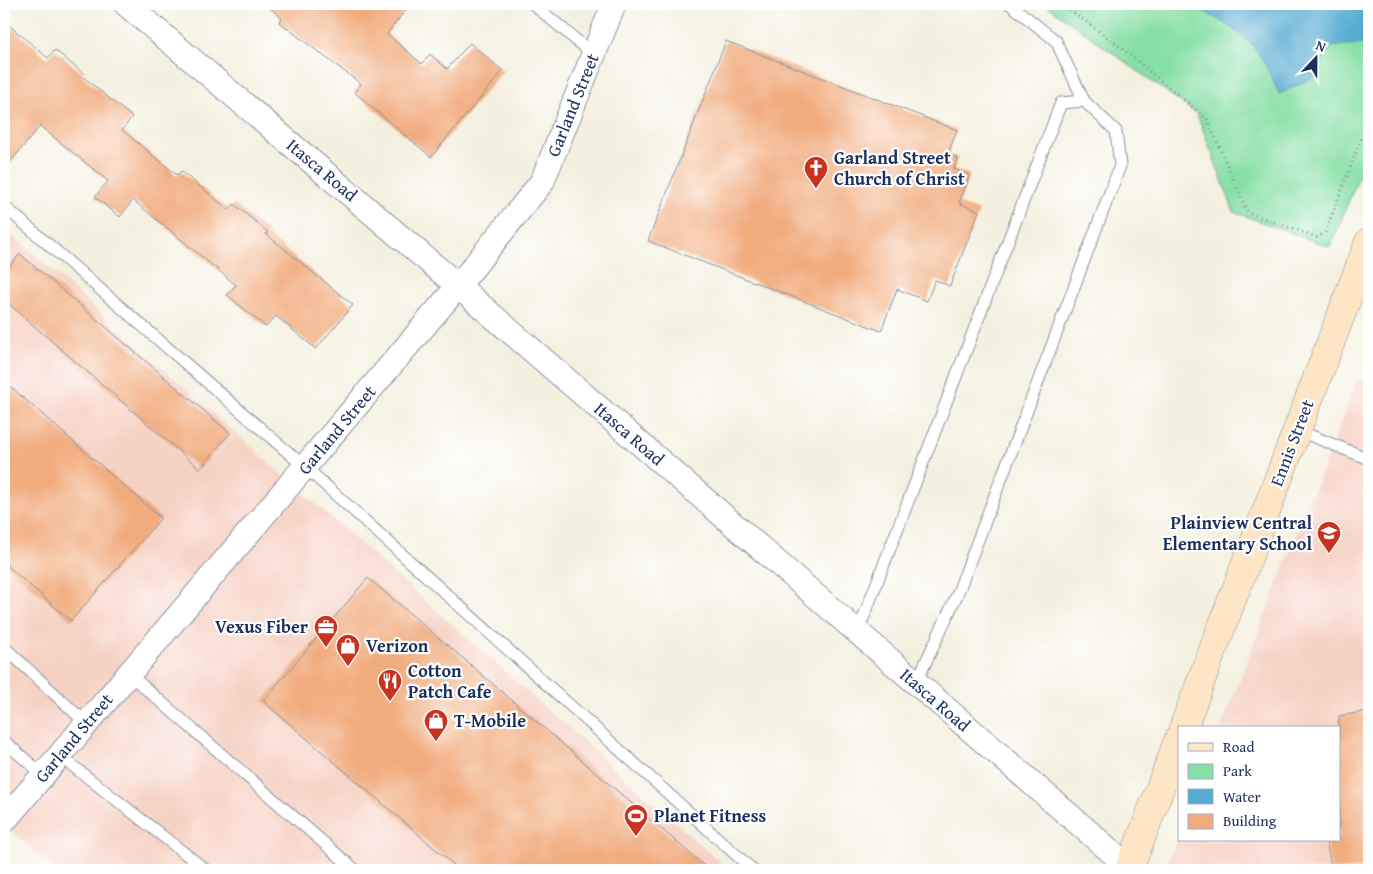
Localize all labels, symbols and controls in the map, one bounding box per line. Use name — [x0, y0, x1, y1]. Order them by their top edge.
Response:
north arrow — [1290, 32, 1340, 82]
text: N — [1313, 35, 1330, 57]
street label: Garland Street — [540, 48, 606, 161]
street label: Itasca Road — [281, 132, 364, 208]
place label: Garland Street Church of Christ — [834, 144, 965, 192]
church icon: Garland Street Church of Christ — [803, 155, 829, 189]
street label: Garland Street — [291, 379, 383, 480]
street label: Itasca Road — [588, 395, 671, 472]
street label: Ennis Street — [1263, 395, 1321, 490]
place label: Plainview Central Elementary School — [1163, 509, 1312, 557]
school or university icon: Plainview Central Elementary School — [1316, 520, 1342, 554]
place label: Vexus Fiber — [215, 613, 309, 640]
office icon: Vexus Fiber — [313, 614, 339, 648]
place label: Verizon — [366, 632, 429, 659]
shop icon: Verizon — [335, 633, 361, 667]
place label: Cotton Patch Cafe — [408, 657, 492, 705]
street label: Itasca Road — [894, 661, 977, 738]
restaurant icon: Cotton Patch Cafe — [377, 668, 403, 702]
street label: Garland Street — [28, 687, 120, 788]
place label: T-Mobile — [454, 707, 526, 734]
shop icon: T-Mobile — [423, 708, 449, 742]
legend — [1178, 726, 1340, 842]
text: Road — [1223, 736, 1254, 757]
text: Park — [1223, 760, 1252, 781]
text: Water — [1223, 786, 1261, 807]
place label: Planet Fitness — [654, 802, 766, 829]
sports icon: Planet Fitness — [623, 803, 649, 837]
text: Building — [1223, 810, 1277, 831]

